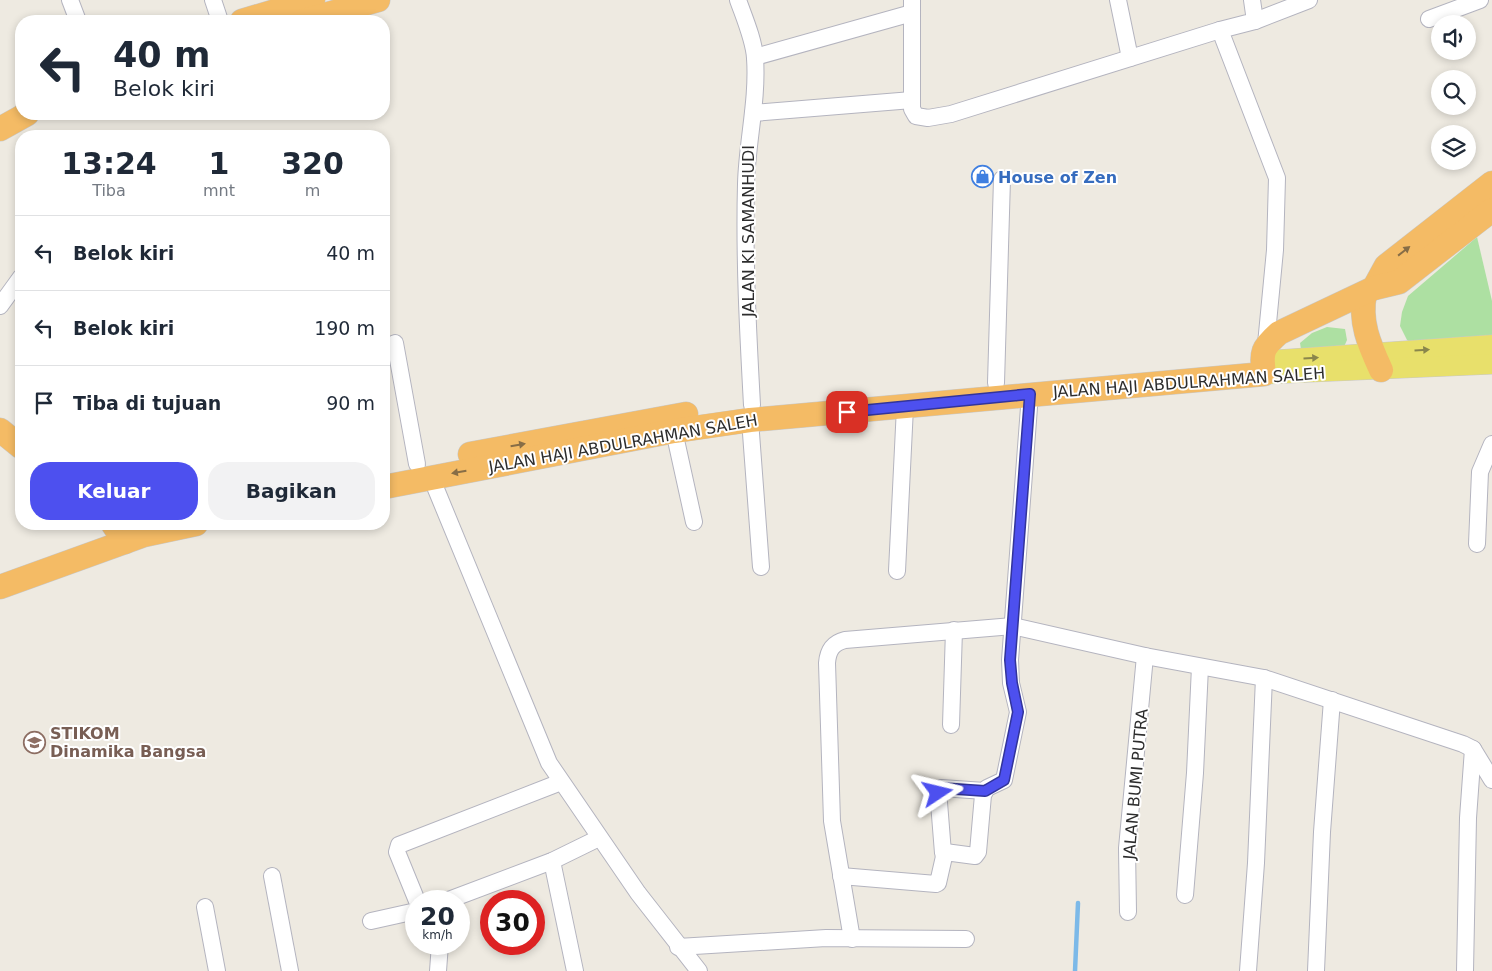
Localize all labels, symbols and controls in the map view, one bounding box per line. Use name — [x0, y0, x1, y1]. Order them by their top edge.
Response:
map controls — [1431, 15, 1476, 170]
button: sound — [1431, 15, 1476, 60]
icon: left — [30, 35, 95, 100]
text: 40 m — [113, 35, 210, 75]
button: search — [1431, 70, 1476, 115]
text: Belok kiri — [113, 76, 215, 101]
button: layers — [1431, 125, 1476, 170]
street label: JALAN KI SAMANHUDI — [739, 145, 758, 318]
text: 13:24 — [61, 146, 157, 181]
text: 1 — [209, 146, 229, 181]
text: 320 — [281, 146, 344, 181]
shop icon: House of Zen — [970, 165, 994, 189]
place label: House of Zen — [998, 168, 1117, 187]
text: Tiba — [92, 181, 126, 200]
text: mnt — [203, 181, 235, 200]
text: m — [305, 181, 320, 200]
icon: left — [30, 239, 58, 267]
text: Belok kiri — [73, 242, 174, 264]
text: 40 m — [326, 242, 375, 264]
one-way arrow — [1397, 246, 1410, 257]
icon: left — [30, 314, 58, 342]
text: Belok kiri — [73, 317, 174, 339]
text: 190 m — [314, 317, 375, 339]
one-way arrow — [1414, 345, 1430, 353]
one-way arrow — [1303, 354, 1319, 362]
street label: JALAN HAJI ABDULRAHMAN SALEH — [1051, 364, 1326, 402]
icon: arrive — [30, 389, 58, 417]
pin — [826, 391, 868, 433]
text: Tiba di tujuan — [73, 392, 221, 414]
text: 90 m — [326, 392, 375, 414]
icon: arrive — [833, 398, 861, 426]
street label: JALAN HAJI ABDULRAHMAN SALEH — [486, 410, 759, 477]
one-way arrow — [510, 441, 526, 449]
button: Keluar — [30, 462, 198, 520]
button: Bagikan — [208, 462, 375, 520]
one-way arrow — [451, 469, 467, 477]
street label: JALAN BUMI PUTRA — [1119, 708, 1152, 861]
place label: STIKOM Dinamika Bangsa — [50, 724, 206, 761]
school or university icon: STIKOM Dinamika Bangsa — [22, 730, 46, 754]
position arrow — [911, 766, 963, 818]
speed limit sign: 30 — [480, 890, 545, 955]
text: 20 — [420, 902, 455, 931]
text: km/h — [422, 928, 453, 942]

